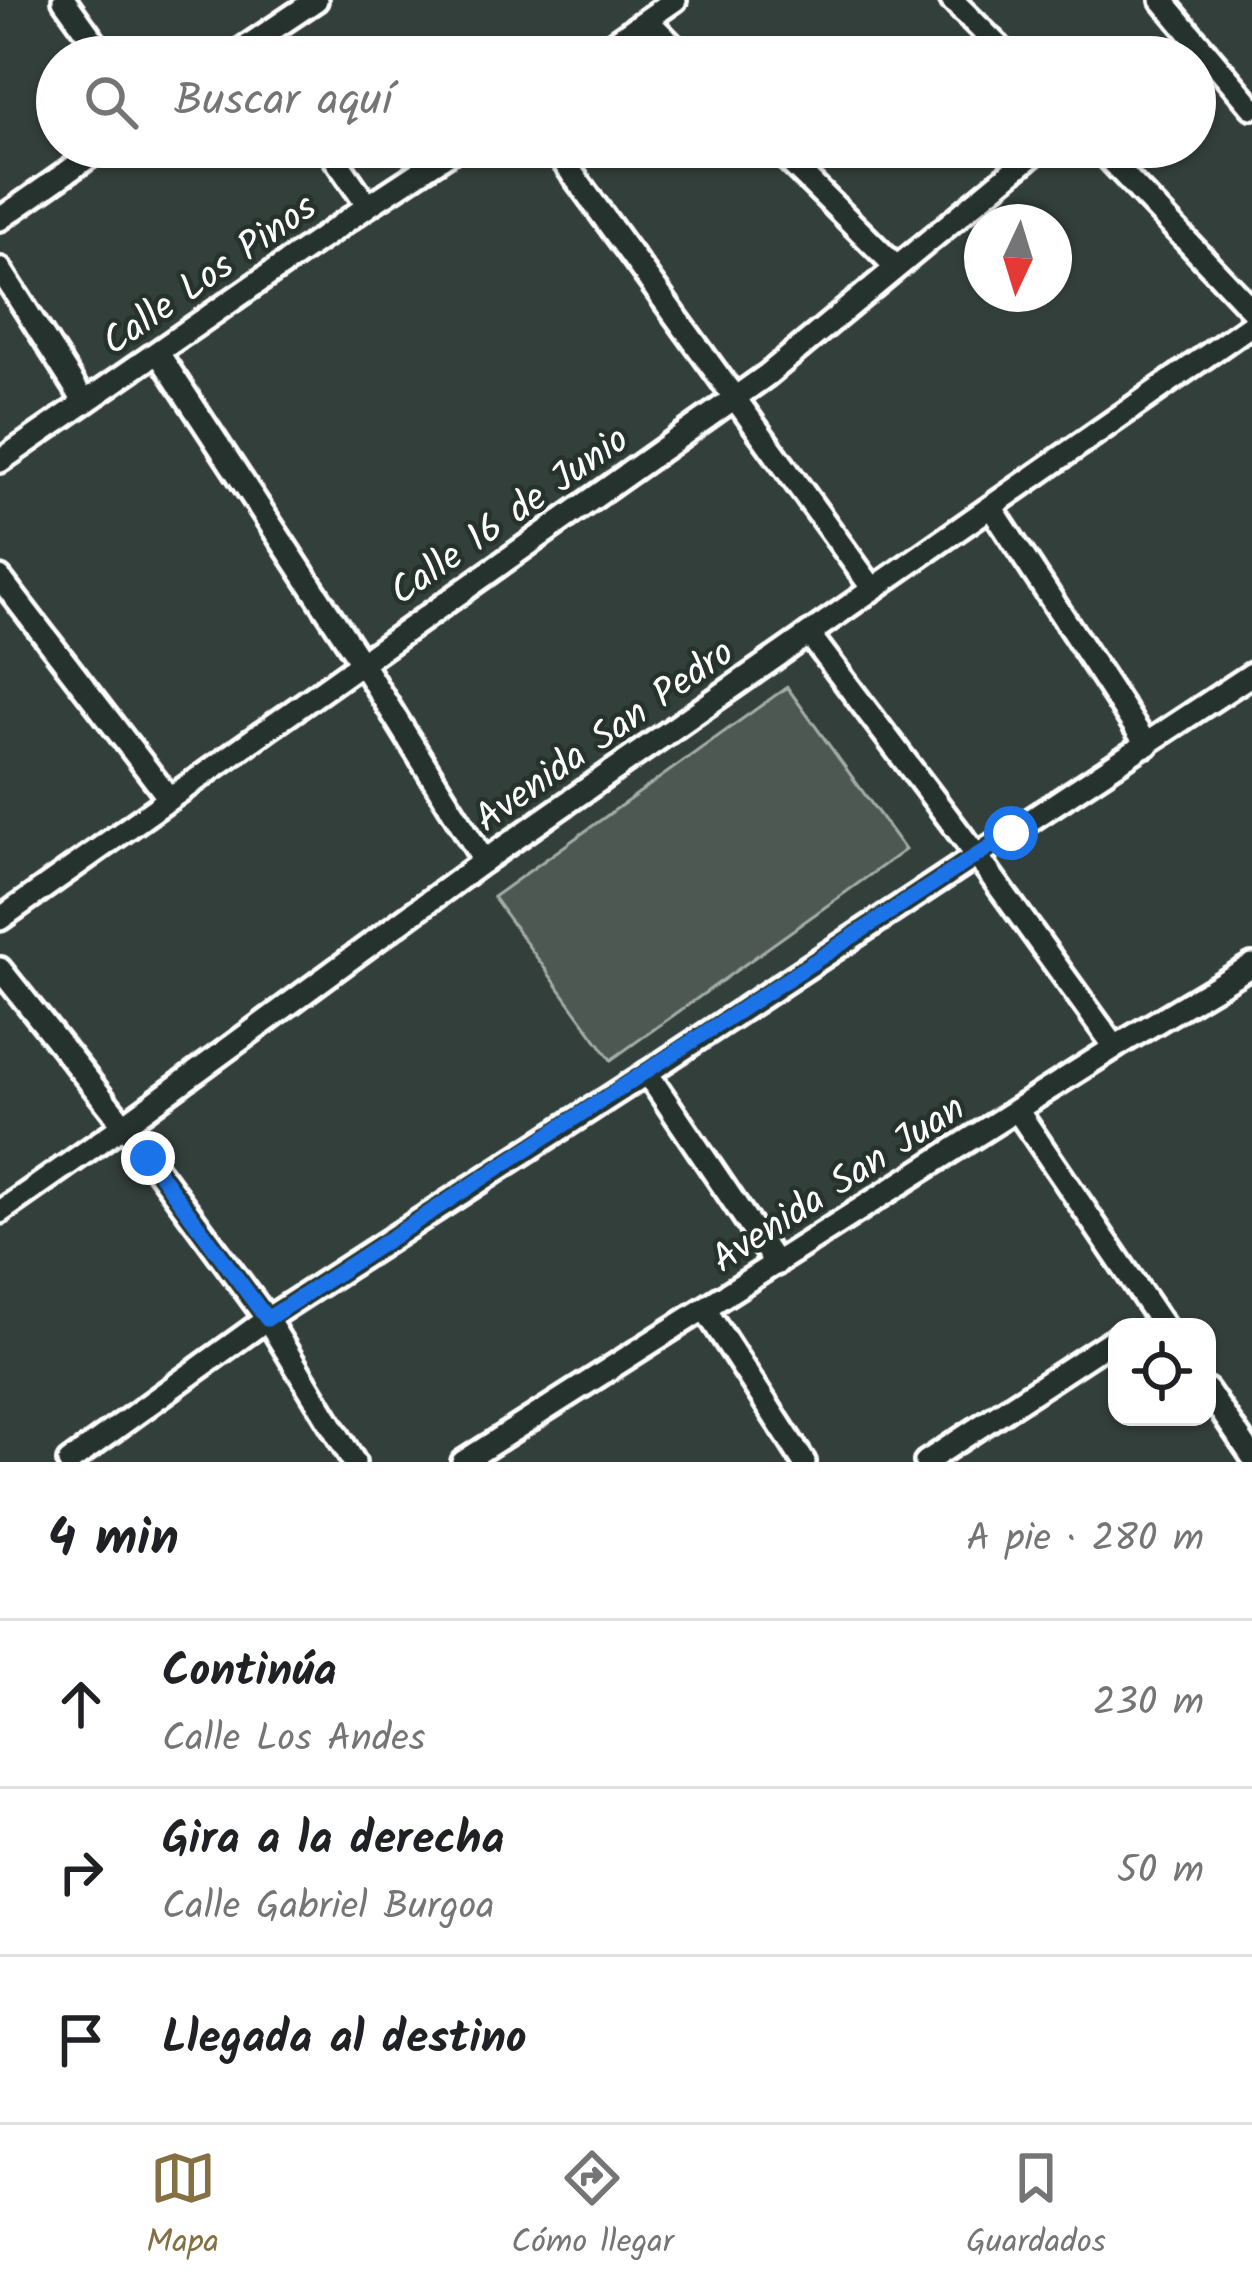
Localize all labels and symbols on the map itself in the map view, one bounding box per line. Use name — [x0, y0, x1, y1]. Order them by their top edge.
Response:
street label: Calle Los Pinos — [90, 179, 331, 374]
north arrow — [964, 204, 1072, 312]
street label: Calle 16 de Junio — [377, 411, 643, 623]
street label: Avenida San Pedro — [462, 624, 748, 850]
route start — [984, 806, 1038, 860]
street label: Avenida San Juan — [700, 1080, 979, 1291]
route end — [121, 1131, 175, 1185]

